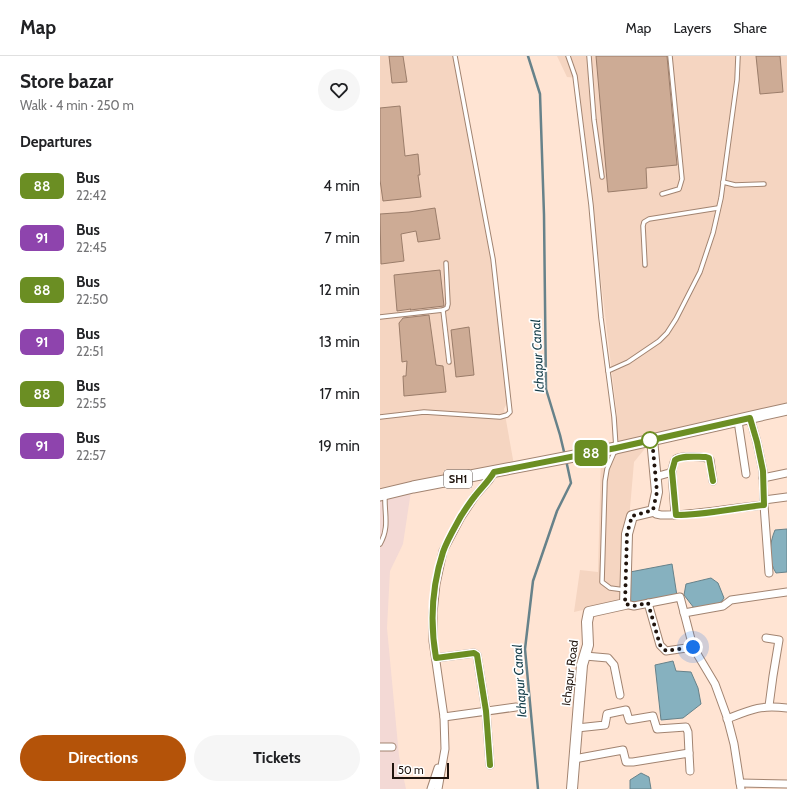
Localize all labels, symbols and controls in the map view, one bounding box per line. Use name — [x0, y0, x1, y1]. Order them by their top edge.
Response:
text: Map — [20, 16, 56, 39]
text: Map — [626, 19, 651, 37]
text: Layers — [673, 19, 711, 37]
text: Share — [733, 19, 767, 37]
button: heart — [318, 69, 360, 111]
text: Store bazar — [20, 70, 113, 93]
text: Walk · 4 min · 250 m — [20, 97, 134, 113]
text: Departures — [20, 133, 92, 151]
text: Bus — [76, 169, 100, 187]
text: 88 — [34, 177, 50, 195]
text: 4 min — [323, 177, 360, 195]
text: 22:42 — [76, 187, 107, 203]
text: Bus — [76, 221, 100, 239]
text: 91 — [35, 229, 49, 247]
text: 7 min — [324, 229, 360, 247]
text: 22:45 — [76, 239, 107, 255]
text: Bus — [76, 273, 100, 291]
text: 88 — [34, 281, 50, 299]
text: 12 min — [319, 281, 360, 299]
text: 22:50 — [76, 291, 108, 307]
water label: Ichapur Canal — [527, 319, 547, 393]
text: Bus — [76, 325, 100, 343]
text: 91 — [35, 333, 49, 351]
text: 13 min — [319, 333, 360, 351]
text: 22:51 — [76, 343, 104, 359]
text: Bus — [76, 377, 100, 395]
text: 88 — [34, 385, 50, 403]
text: 17 min — [319, 385, 360, 403]
text: 22:55 — [76, 395, 106, 411]
text: Bus — [76, 429, 100, 447]
unlabelled marker — [641, 431, 659, 449]
text: 91 — [35, 437, 49, 455]
text: 19 min — [318, 437, 360, 455]
line badge: 88 — [573, 440, 609, 466]
text: 88 — [583, 444, 599, 462]
text: 22:57 — [76, 447, 106, 463]
road number: SH1 — [444, 470, 472, 488]
your location — [683, 637, 703, 657]
street label: Ichapur Road — [558, 639, 581, 707]
water label: Ichapur Canal — [508, 644, 530, 718]
button: Directions — [20, 735, 186, 781]
button: Tickets — [194, 735, 360, 781]
scale bar — [392, 761, 449, 780]
text: 50 m — [398, 763, 424, 777]

